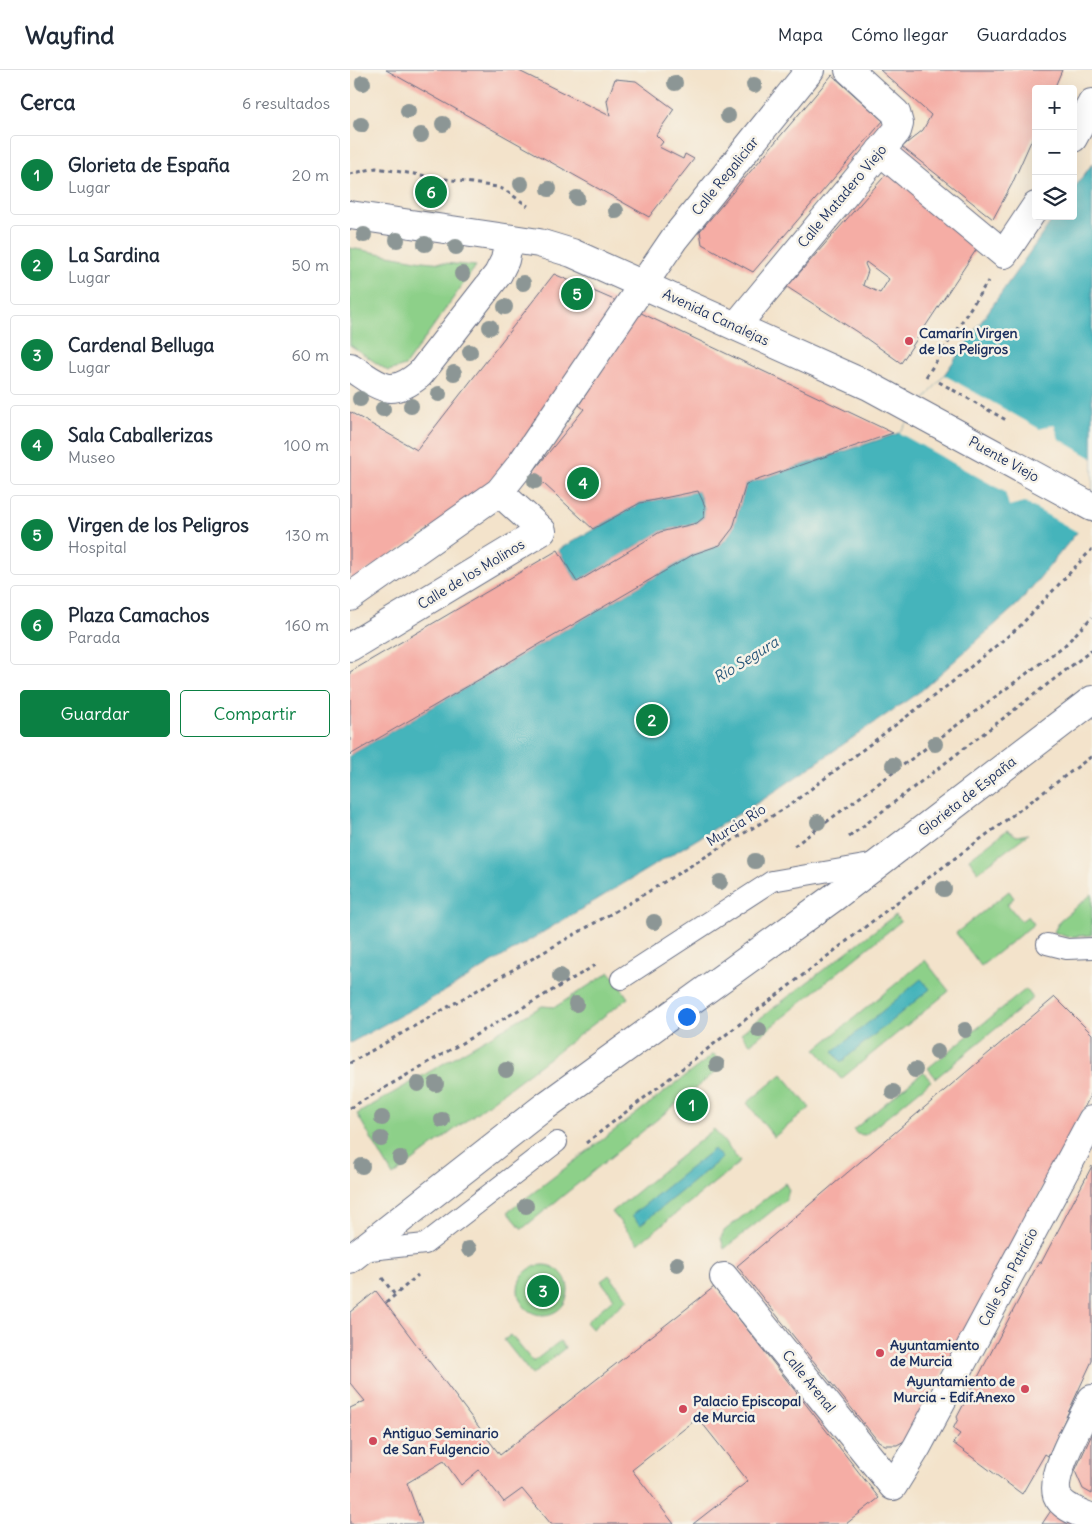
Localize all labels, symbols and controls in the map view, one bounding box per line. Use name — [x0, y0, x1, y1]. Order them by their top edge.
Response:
text: Wayfind — [25, 20, 114, 50]
text: Mapa — [778, 23, 823, 46]
text: Cómo llegar — [851, 23, 948, 46]
text: Guardados — [976, 23, 1067, 46]
map controls — [1032, 85, 1077, 220]
button: + — [1032, 85, 1077, 130]
text: Cerca — [20, 89, 75, 116]
text: 6 resultados — [242, 93, 330, 113]
button: − — [1032, 130, 1077, 175]
street label: Calle Regaliciar — [688, 133, 763, 219]
street label: Calle Matadero Viejo — [794, 141, 890, 251]
text: Glorieta de España — [68, 153, 230, 177]
text: 1 — [34, 165, 40, 185]
text: 20 m — [292, 165, 329, 185]
pin: 6 — [415, 173, 447, 211]
button: layers — [1032, 175, 1077, 220]
text: Lugar — [68, 177, 110, 197]
text: La Sardina — [68, 243, 160, 267]
text: 2 — [33, 255, 41, 275]
text: 50 m — [291, 255, 329, 275]
text: Lugar — [68, 267, 110, 287]
pin: 5 — [561, 275, 593, 313]
street label: Avenida Canalejas — [660, 284, 772, 350]
place label: Camarín Virgen de los Peligros — [919, 324, 1018, 358]
text: Cardenal Belluga — [68, 333, 214, 357]
marker: Camarín Virgen de los Peligros — [903, 335, 915, 347]
text: 3 — [32, 345, 42, 365]
text: 60 m — [291, 345, 329, 365]
text: Lugar — [68, 357, 110, 377]
text: Sala Caballerizas — [68, 423, 213, 447]
street label: Puente Viejo — [966, 432, 1043, 486]
text: 4 — [32, 435, 42, 455]
text: 100 m — [284, 435, 329, 455]
text: Museo — [68, 447, 115, 467]
pin: 4 — [567, 464, 599, 502]
text: Virgen de los Peligros — [68, 513, 249, 537]
text: 5 — [32, 525, 42, 545]
text: 130 m — [285, 525, 329, 545]
street label: Calle de los Molinos — [414, 535, 528, 613]
text: Hospital — [68, 537, 127, 557]
text: Plaza Camachos — [68, 603, 209, 627]
text: 6 — [32, 615, 42, 635]
text: 160 m — [285, 615, 329, 635]
text: Parada — [68, 627, 120, 647]
water label: Río Segura — [710, 631, 783, 687]
button: Guardar — [20, 690, 170, 737]
button: Compartir — [180, 690, 330, 737]
pin: 2 — [636, 701, 668, 739]
street label: Glorieta de España — [914, 752, 1020, 840]
street label: Murcia Río — [703, 800, 769, 850]
your location — [674, 1004, 700, 1030]
pin: 1 — [676, 1086, 708, 1124]
street label: Calle San Patricio — [974, 1224, 1042, 1329]
pin: 3 — [527, 1272, 559, 1310]
place label: Ayuntamiento de Murcia — [890, 1336, 979, 1370]
street label: Calle Arenal — [778, 1346, 840, 1416]
marker: Ayuntamiento de Murcia — [874, 1347, 886, 1359]
place label: Ayuntamiento de Murcia - Edif.Anexo — [893, 1372, 1015, 1406]
marker: Ayuntamiento de Murcia - Edif.Anexo — [1019, 1383, 1031, 1395]
place label: Palacio Episcopal de Murcia — [693, 1392, 801, 1426]
marker: Palacio Episcopal de Murcia — [677, 1403, 689, 1415]
place label: Antiguo Seminario de San Fulgencio — [383, 1424, 499, 1458]
marker: Antiguo Seminario de San Fulgencio — [367, 1435, 379, 1447]

